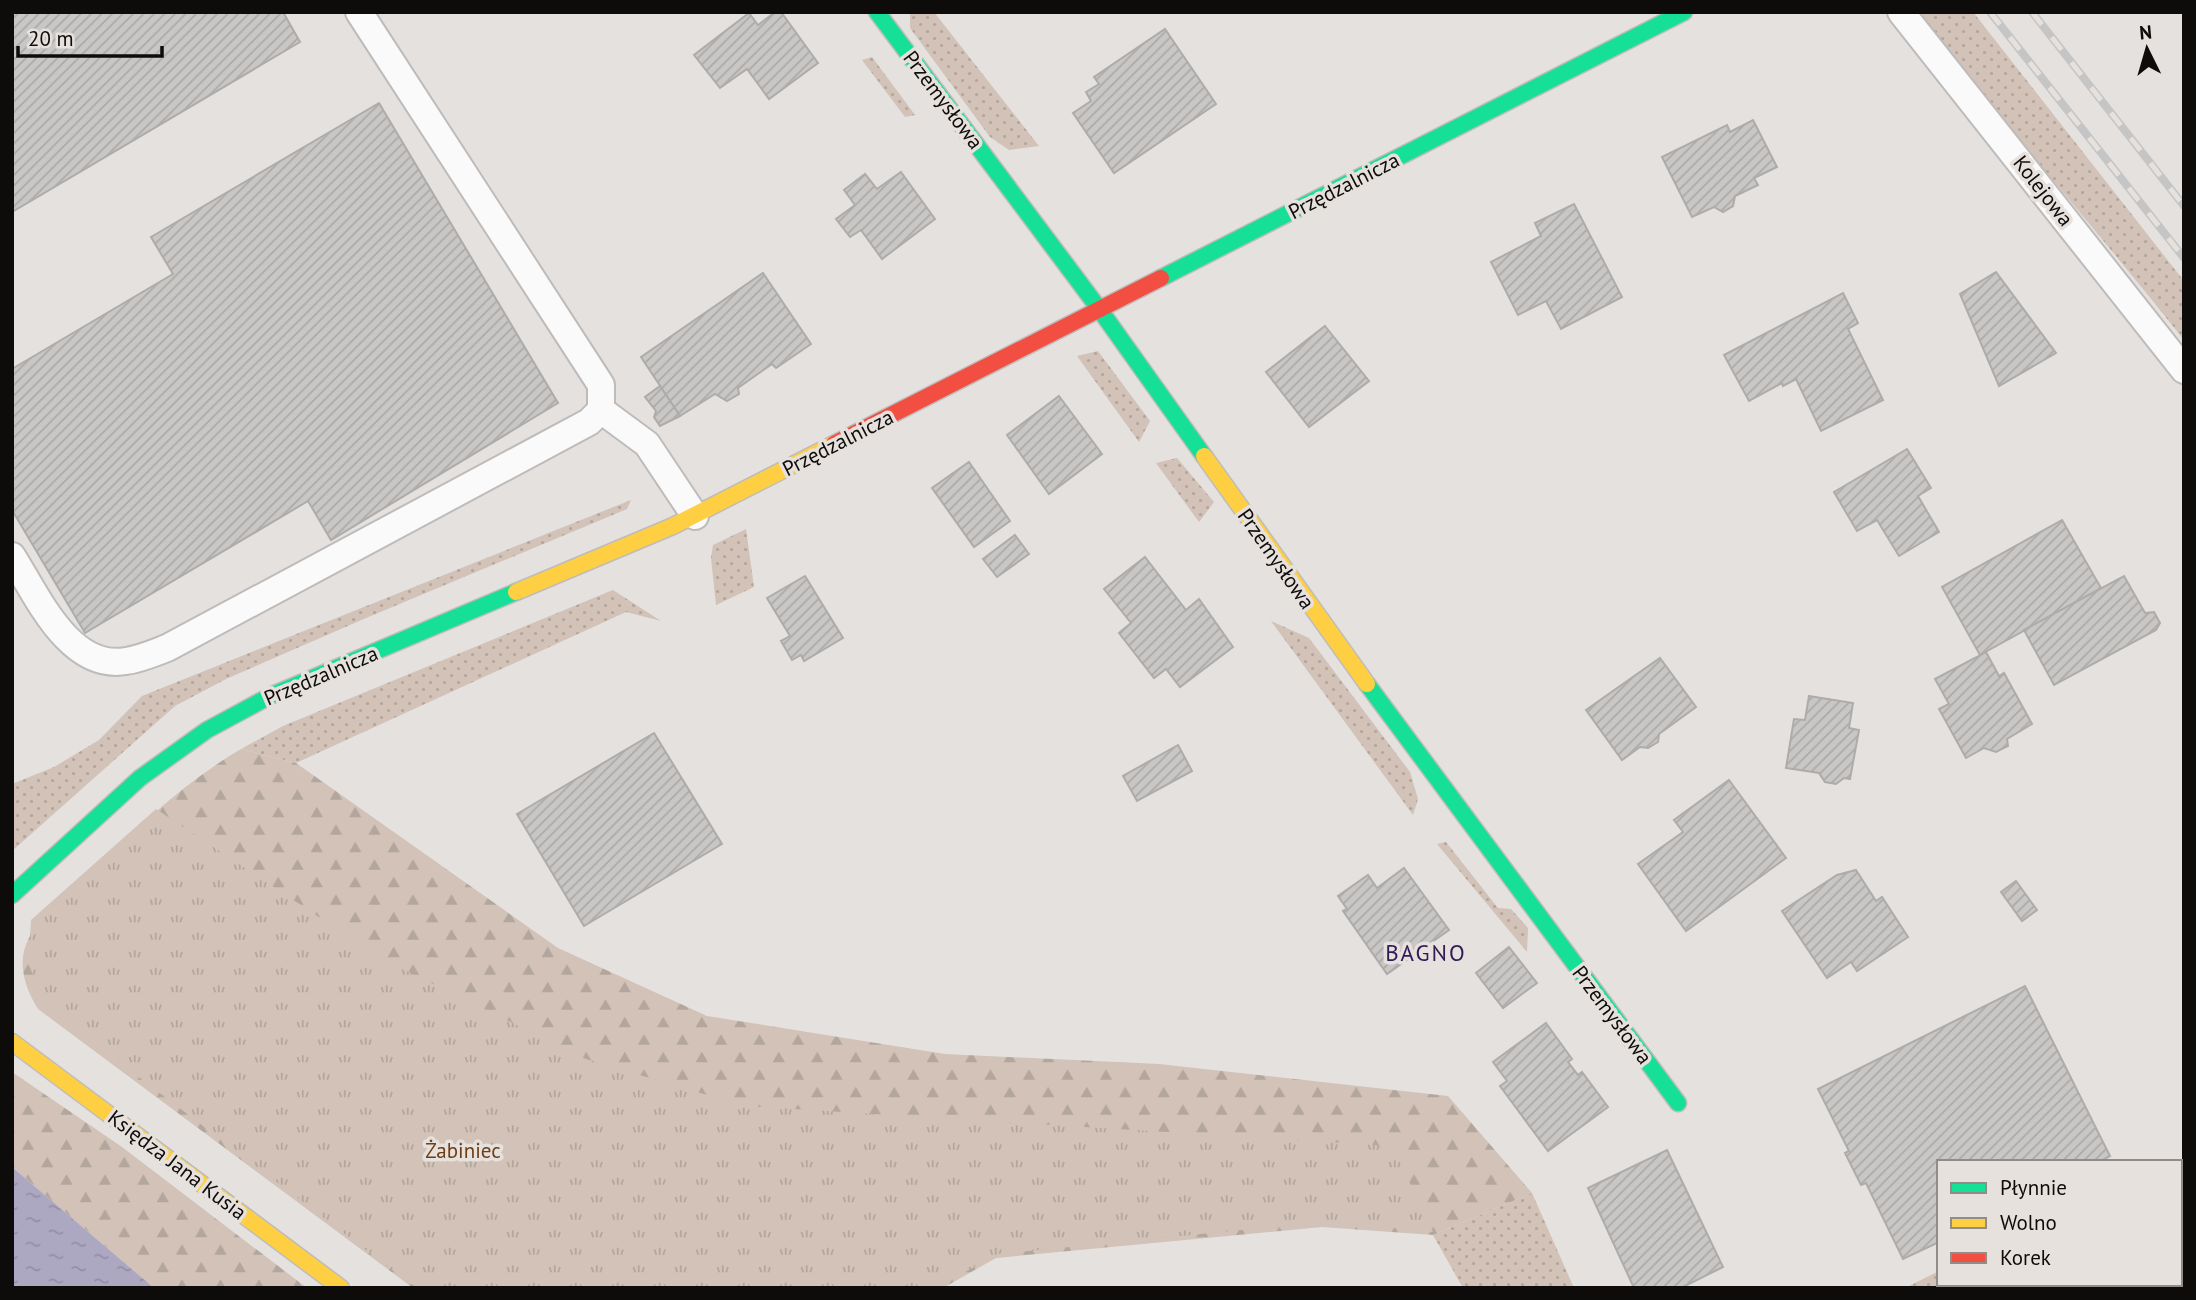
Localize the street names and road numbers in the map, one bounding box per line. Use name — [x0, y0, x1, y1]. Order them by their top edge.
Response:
street label: Przemysłowa — [898, 45, 989, 154]
street label: Przędzalnicza — [1284, 146, 1404, 225]
street label: Kolejowa — [2007, 150, 2079, 231]
street label: Przędzalnicza — [778, 403, 898, 482]
street label: Przemysłowa — [1232, 503, 1321, 614]
street label: Przędzalnicza — [260, 639, 382, 712]
street label: Przemysłowa — [1567, 960, 1658, 1069]
street label: Księdza Jana Kusia — [103, 1104, 252, 1225]

